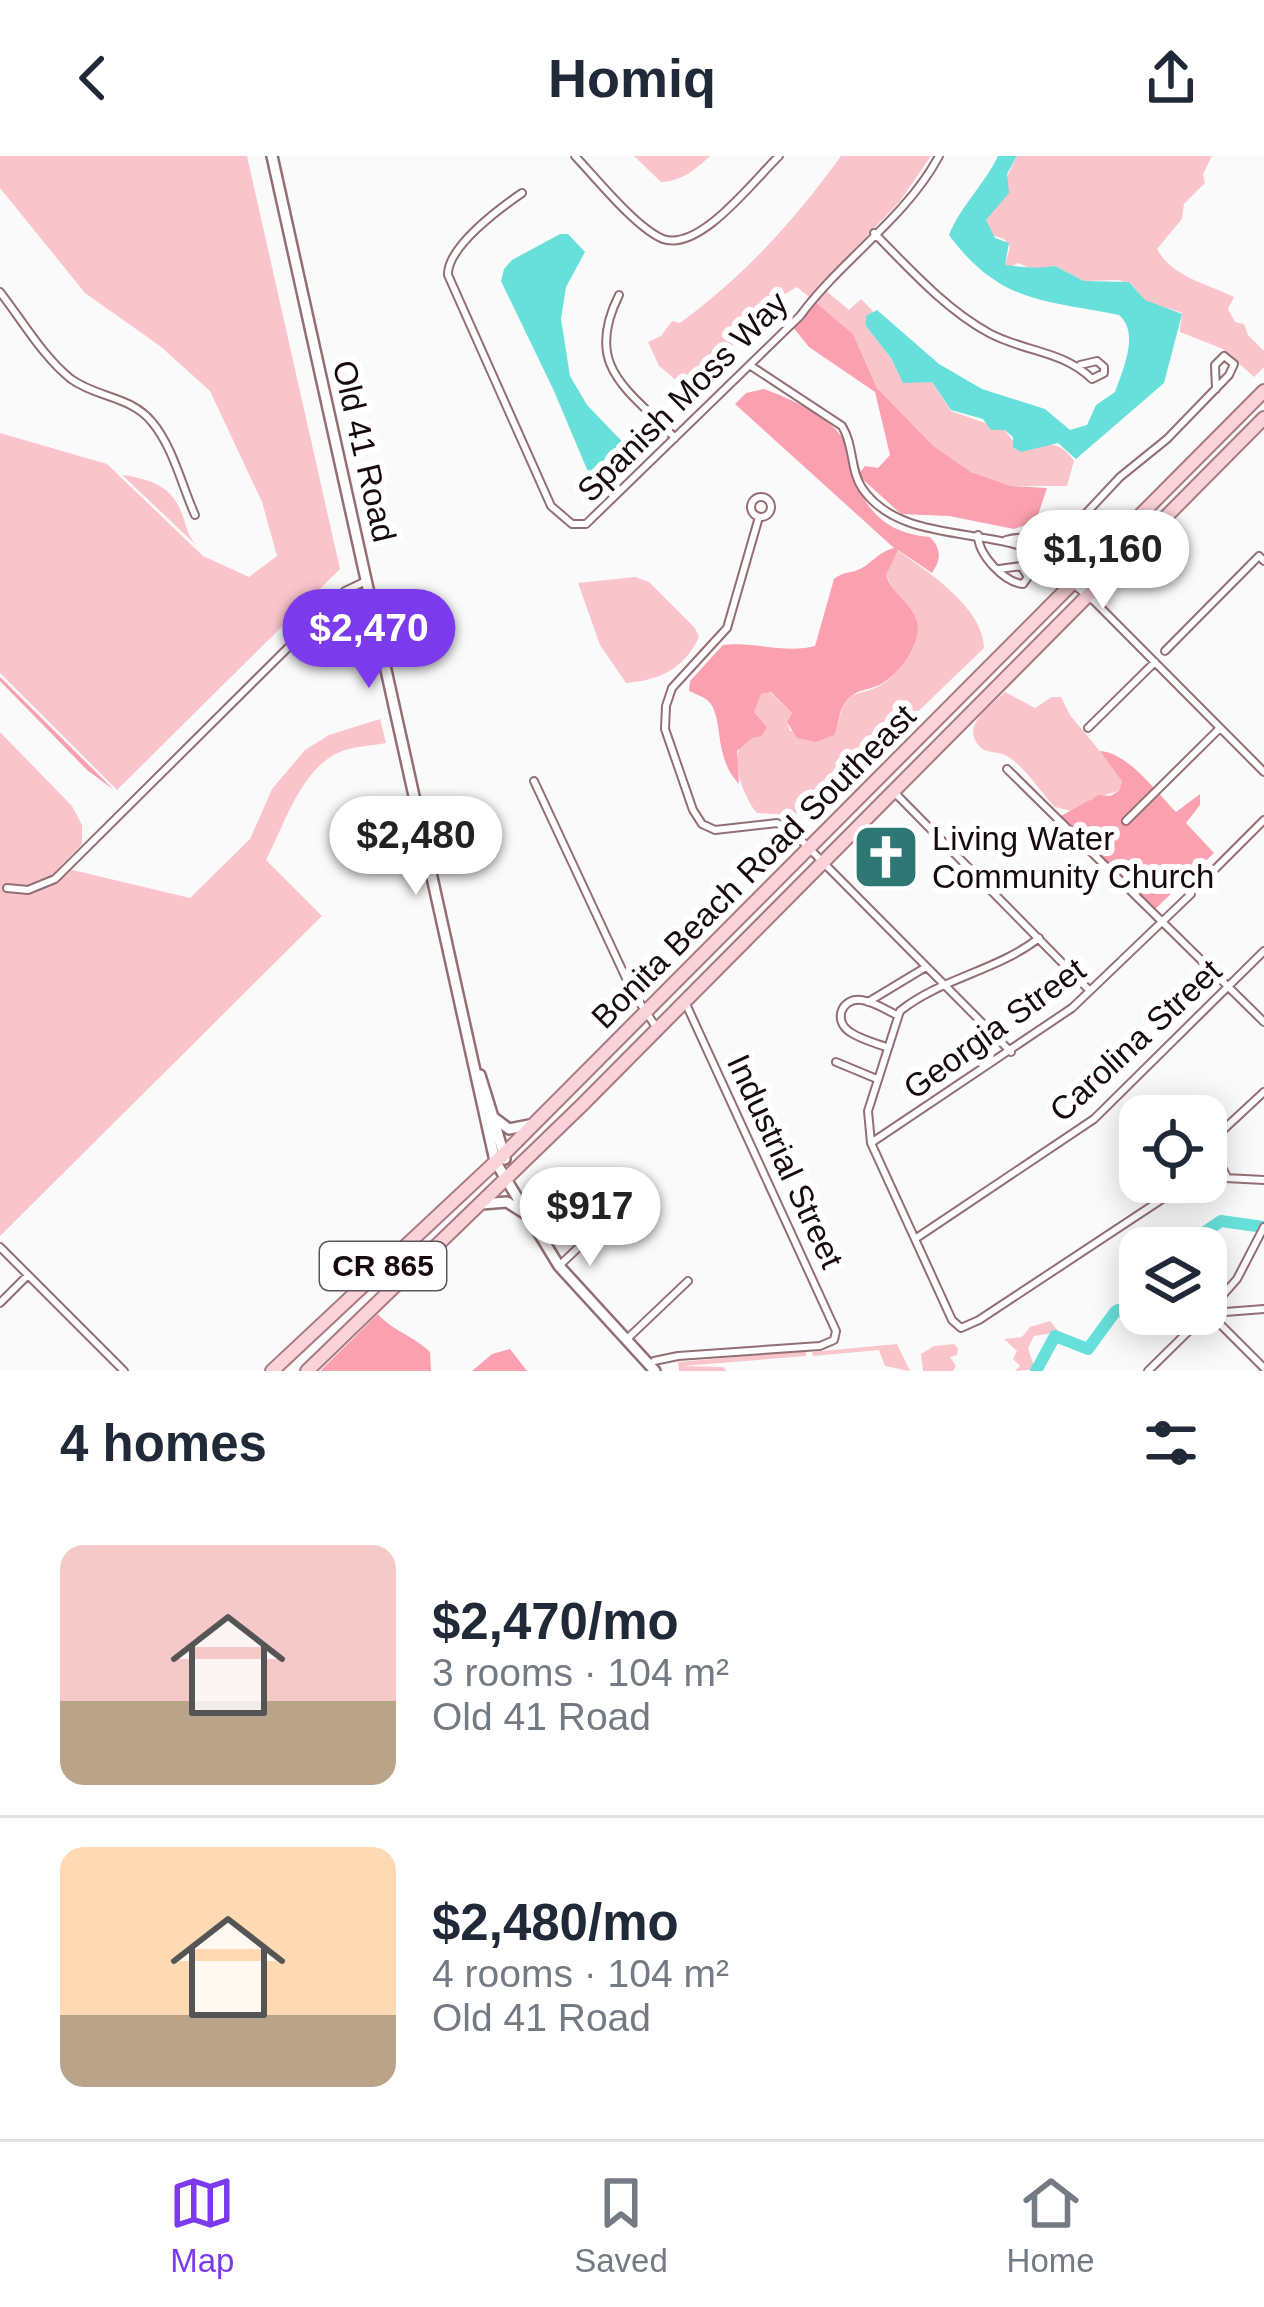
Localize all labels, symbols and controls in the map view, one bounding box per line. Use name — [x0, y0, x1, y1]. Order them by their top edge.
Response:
icon: back — [60, 45, 126, 111]
icon: share — [1138, 45, 1204, 111]
text: Homiq — [548, 48, 716, 108]
street label: Spanish Moss Way — [570, 283, 795, 509]
street label: Old 41 Road — [326, 357, 403, 546]
pin: $1,160 — [1005, 510, 1201, 612]
text: $1,160 — [1043, 527, 1163, 570]
pin: $2,470 — [271, 589, 467, 691]
text: $2,470 — [309, 606, 429, 649]
street label: Bonita Beach Road Southeast — [584, 697, 923, 1036]
pin: $2,480 — [318, 796, 514, 898]
text: $2,480 — [356, 813, 476, 856]
place label: Living Water Community Church — [932, 820, 1214, 895]
church icon: Living Water Community Church — [851, 822, 921, 892]
street label: Georgia Street — [897, 950, 1092, 1106]
street label: Carolina Street — [1042, 952, 1228, 1129]
street label: Industrial Street — [720, 1049, 851, 1274]
map controls — [1119, 1095, 1227, 1335]
button: locate — [1119, 1095, 1227, 1203]
pin: $917 — [519, 1167, 661, 1269]
text: $917 — [547, 1184, 633, 1227]
button: layers — [1119, 1227, 1227, 1335]
road number: CR 865 — [320, 1242, 446, 1290]
icon: filters — [1138, 1410, 1204, 1476]
text: 4 homes — [60, 1415, 267, 1472]
icon: home — [156, 1593, 300, 1737]
text: $2,470/mo — [432, 1593, 679, 1650]
text: 3 rooms · 104 m² — [432, 1651, 729, 1694]
text: Old 41 Road — [432, 1695, 651, 1738]
text: $2,480/mo — [432, 1894, 679, 1951]
icon: home — [156, 1895, 300, 2039]
text: 4 rooms · 104 m² — [432, 1952, 729, 1995]
text: Old 41 Road — [432, 1996, 651, 2039]
tab: Map — [169, 2170, 235, 2280]
tab: Saved — [574, 2170, 668, 2280]
tab: Home — [1007, 2170, 1095, 2280]

